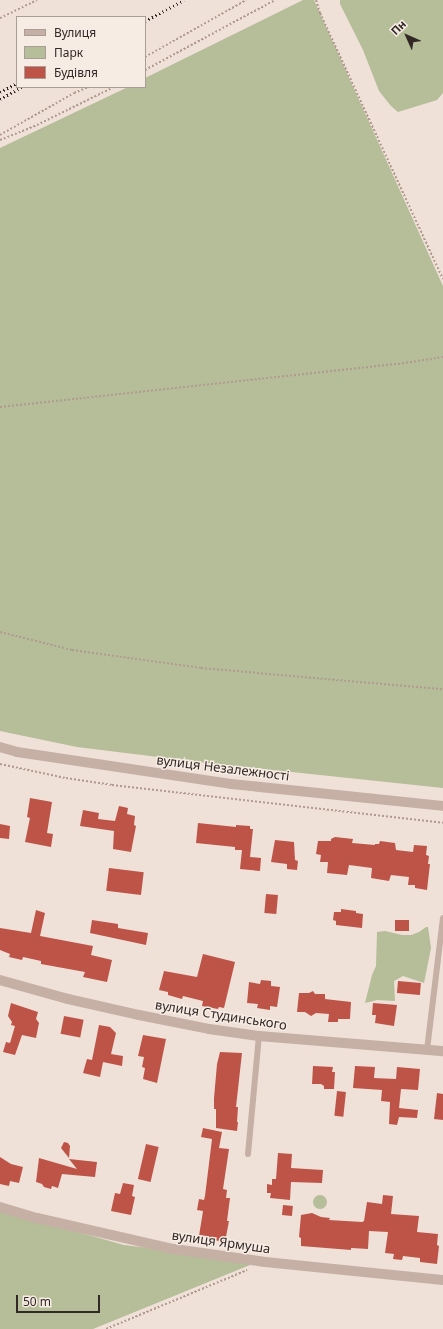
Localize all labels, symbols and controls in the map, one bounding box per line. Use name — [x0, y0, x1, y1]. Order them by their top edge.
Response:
legend — [16, 16, 146, 88]
north arrow — [387, 16, 427, 56]
text: Пн — [387, 16, 409, 38]
text: Вулиця — [54, 24, 96, 41]
text: Парк — [54, 44, 83, 61]
text: Будівля — [54, 64, 98, 81]
street label: вулиця Незалежності — [156, 752, 290, 784]
street label: вулиця Студинського — [154, 997, 288, 1033]
street label: вулиця Ярмуша — [171, 1227, 271, 1257]
scale bar — [18, 1287, 102, 1313]
text: 50 m — [23, 1293, 51, 1310]

